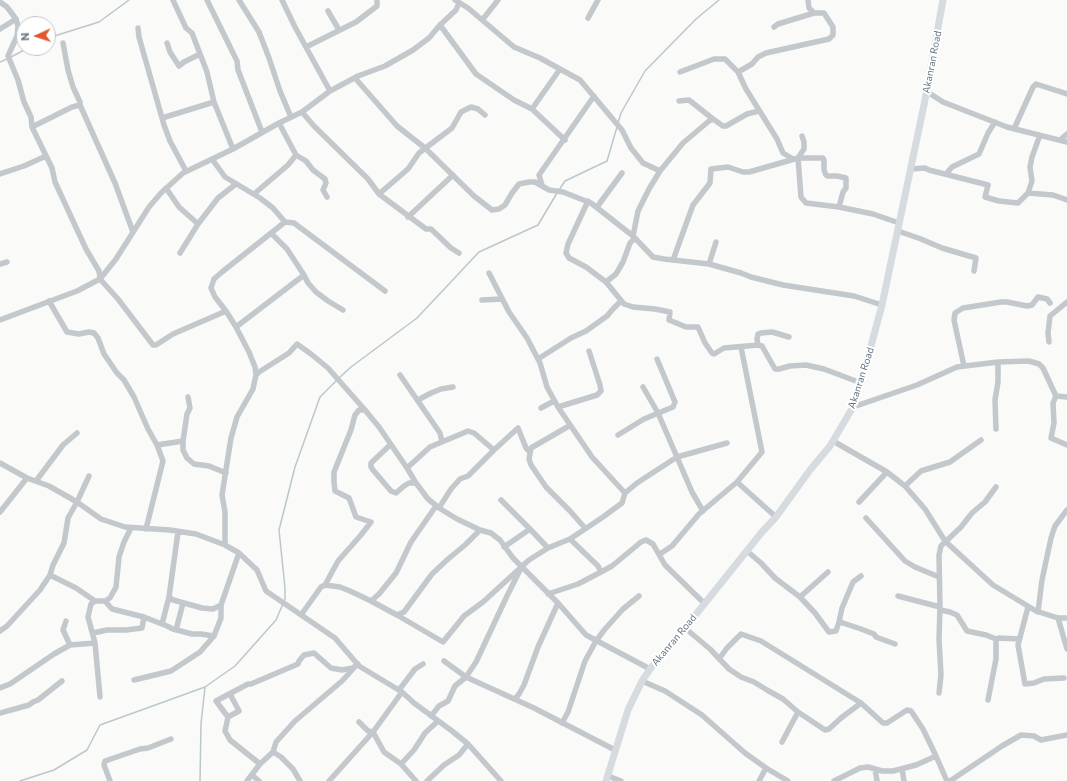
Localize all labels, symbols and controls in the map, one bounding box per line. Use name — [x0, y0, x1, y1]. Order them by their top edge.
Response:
north arrow — [16, 16, 56, 56]
street label: Akanran Road — [920, 30, 944, 94]
text: N — [18, 32, 31, 41]
street label: Akanran Road — [845, 346, 877, 410]
street label: Akanran Road — [649, 612, 699, 668]

